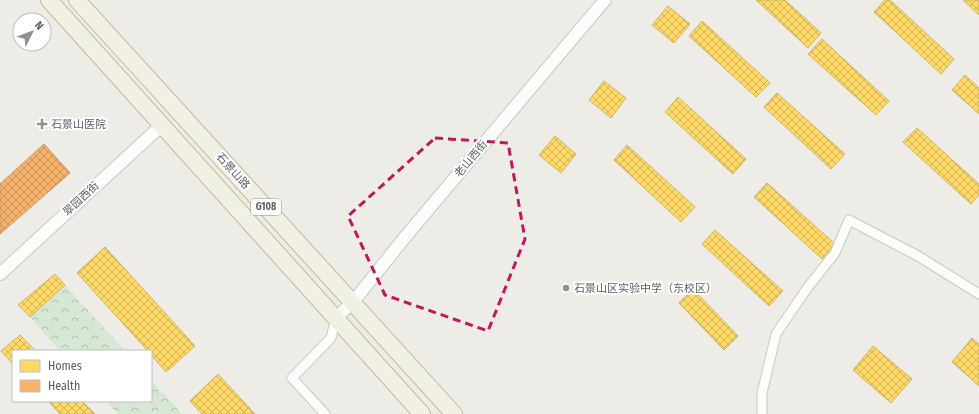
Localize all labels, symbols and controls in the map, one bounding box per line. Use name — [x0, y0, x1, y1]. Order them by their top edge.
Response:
north arrow — [12, 12, 52, 52]
text: N — [32, 19, 46, 32]
marker: 石景山医院 — [36, 118, 48, 130]
place label: 石景山医院 — [51, 118, 106, 131]
street label: 老山西街 — [452, 138, 490, 180]
street label: 石景山路 — [213, 150, 253, 192]
street label: 翠园西街 — [60, 179, 102, 219]
road number: G108 — [251, 199, 281, 215]
place label: 石景山区实验中学（东校区） — [574, 282, 717, 295]
marker: 石景山区实验中学（东校区） — [561, 283, 571, 293]
legend — [12, 350, 152, 402]
text: Homes — [48, 359, 82, 373]
text: Health — [48, 379, 80, 393]

